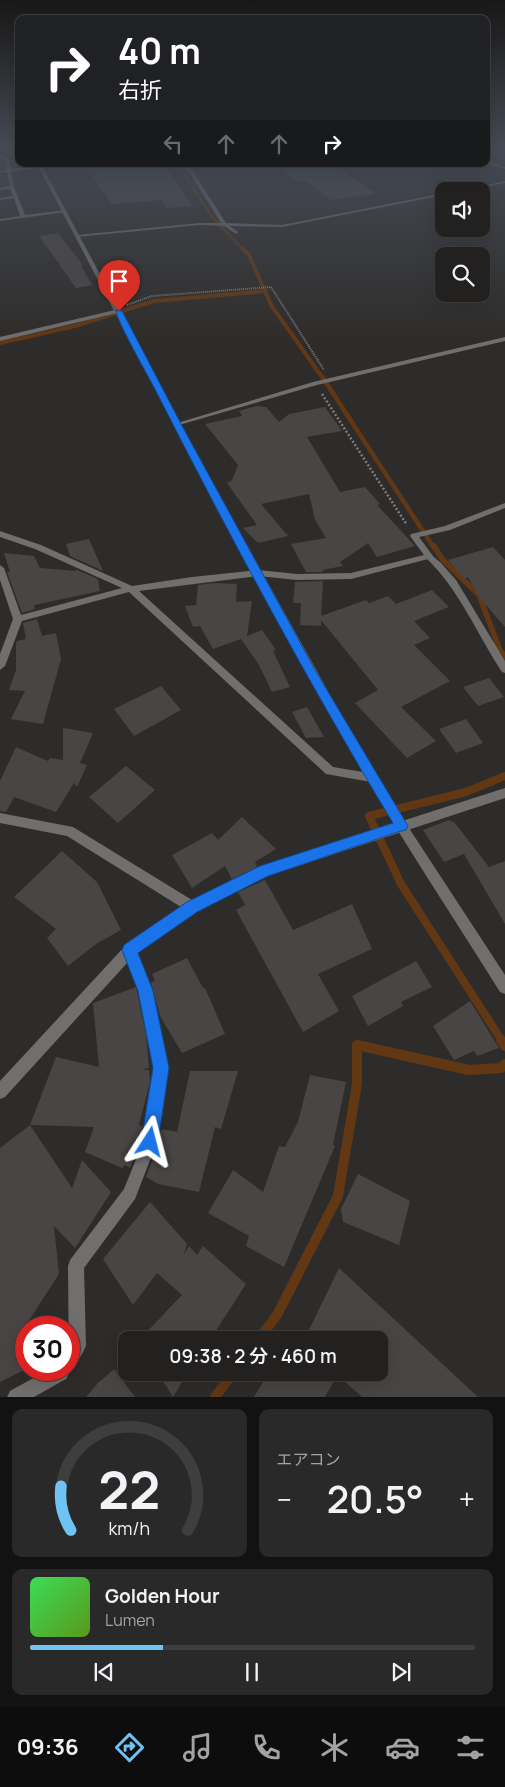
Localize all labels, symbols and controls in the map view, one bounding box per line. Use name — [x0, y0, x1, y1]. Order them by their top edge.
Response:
text: 40 m — [118, 27, 201, 75]
icon: right — [35, 35, 100, 100]
text: 右折 — [118, 75, 162, 105]
icon: left — [159, 130, 187, 158]
icon: ahead — [212, 130, 240, 158]
icon: ahead — [265, 130, 293, 158]
icon: right — [318, 130, 346, 158]
map controls — [435, 182, 490, 302]
button: sound — [435, 182, 490, 237]
button: search — [435, 247, 490, 302]
pin — [98, 260, 140, 311]
icon: arrive — [105, 267, 133, 295]
position arrow — [123, 1115, 175, 1167]
speed limit sign: 30 — [15, 1316, 80, 1381]
text: 09:38 · 2 分 · 460 m — [169, 1343, 337, 1369]
text: エアコン — [277, 1448, 341, 1470]
text: 22 — [98, 1454, 160, 1525]
text: 20.5° — [327, 1472, 424, 1524]
text: − — [277, 1480, 292, 1518]
text: + — [459, 1480, 475, 1518]
text: km/h — [108, 1516, 150, 1540]
text: Golden Hour — [105, 1583, 219, 1609]
text: Lumen — [105, 1609, 155, 1631]
icon: previous — [90, 1658, 118, 1686]
icon: pause — [238, 1658, 266, 1686]
icon: next — [387, 1658, 415, 1686]
icon: directions — [112, 1730, 147, 1765]
icon: music — [180, 1730, 215, 1765]
icon: phone — [249, 1730, 284, 1765]
icon: climate — [317, 1730, 352, 1765]
icon: car — [385, 1730, 420, 1765]
icon: filters — [453, 1730, 488, 1765]
text: 09:36 — [17, 1732, 79, 1762]

